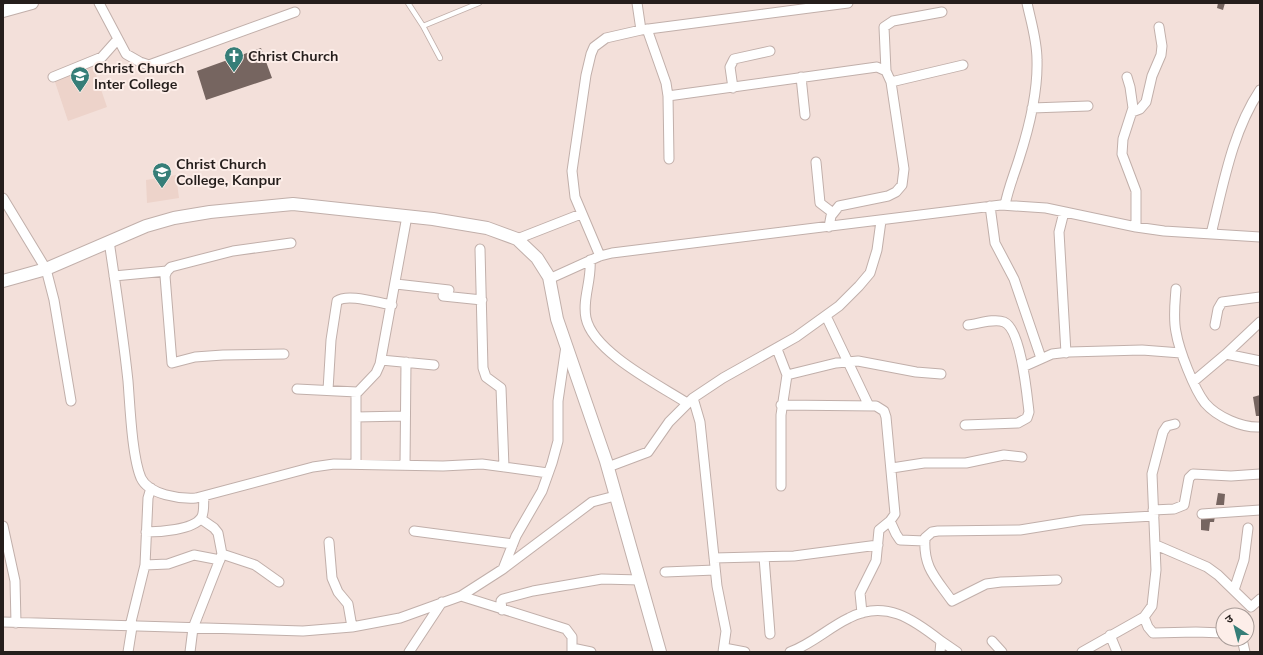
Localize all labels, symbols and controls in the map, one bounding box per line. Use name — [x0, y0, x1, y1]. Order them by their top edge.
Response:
church icon: Christ Church — [223, 45, 245, 73]
place label: Christ Church — [248, 47, 339, 65]
place label: Christ Church Inter College — [94, 59, 185, 93]
school or university icon: Christ Church Inter College — [69, 65, 91, 93]
place label: Christ Church College, Kanpur — [176, 155, 282, 189]
school or university icon: Christ Church College, Kanpur — [151, 161, 173, 189]
north arrow — [1215, 607, 1255, 647]
text: उ — [1222, 611, 1236, 626]

